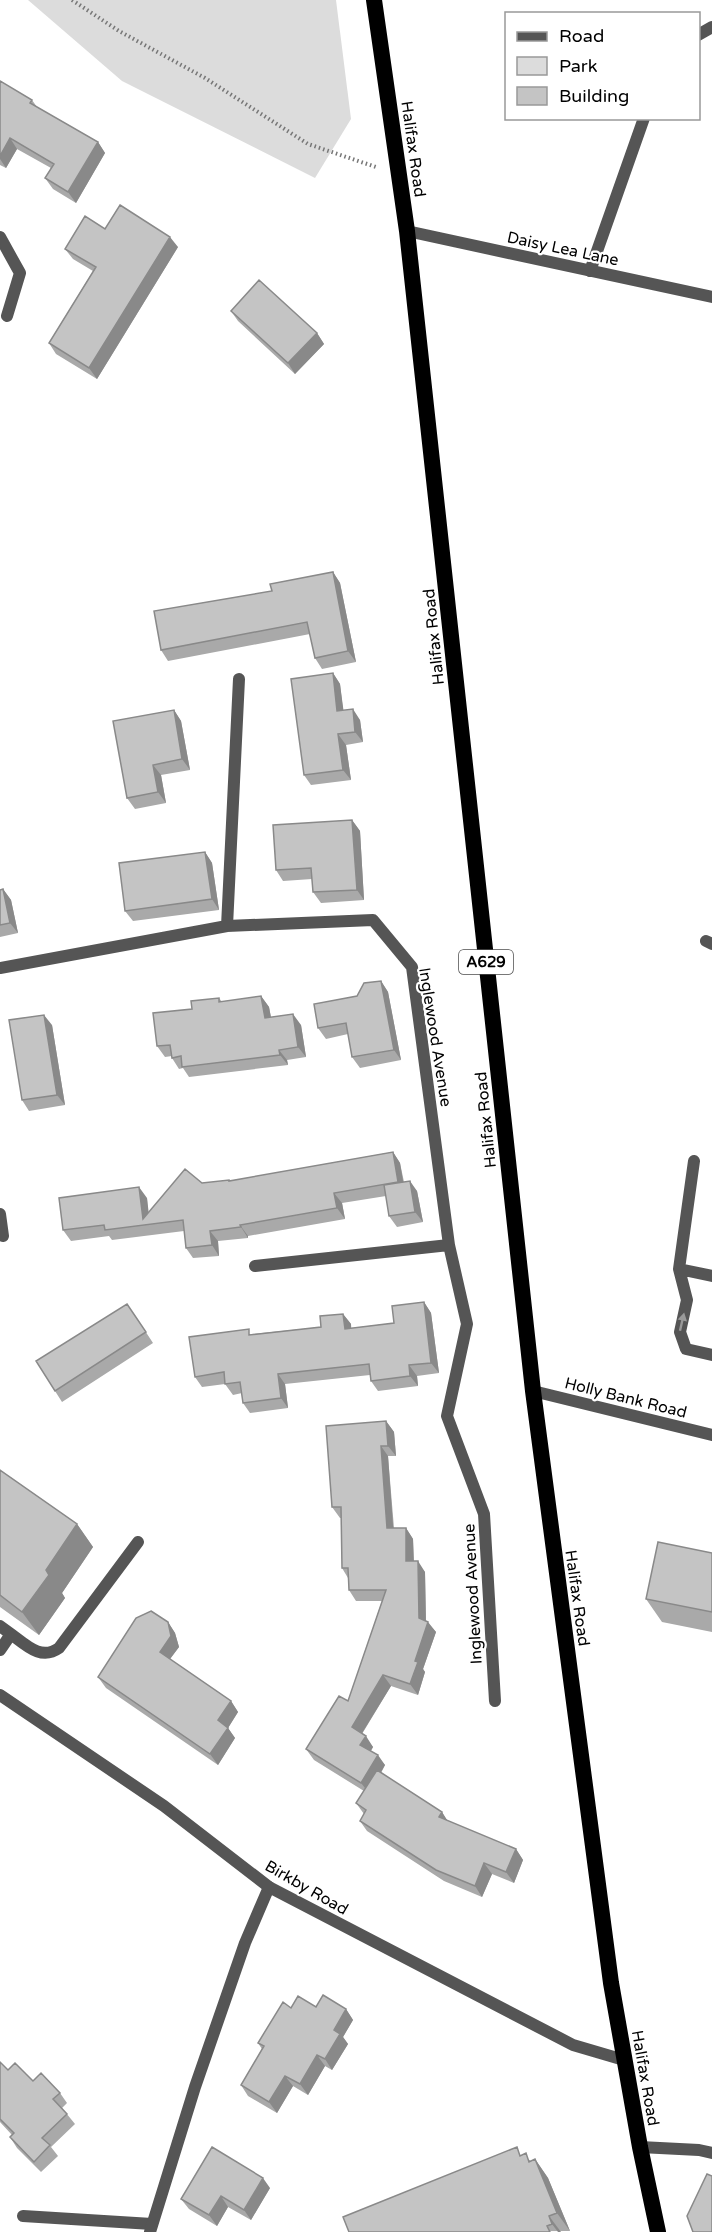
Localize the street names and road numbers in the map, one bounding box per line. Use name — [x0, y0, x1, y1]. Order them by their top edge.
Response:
street label: Halifax Road — [396, 100, 430, 199]
street label: Daisy Lea Lane — [505, 227, 620, 271]
street label: Halifax Road — [419, 588, 449, 686]
road number: A629 — [459, 950, 513, 974]
street label: Inglewood Avenue — [414, 966, 456, 1108]
street label: Halifax Road — [471, 1071, 501, 1169]
street label: Holly Bank Road — [563, 1373, 689, 1423]
street label: Inglewood Avenue — [459, 1523, 487, 1665]
street label: Halifax Road — [560, 1549, 594, 1648]
street label: Birkby Road — [261, 1856, 352, 1920]
street label: Halifax Road — [627, 2029, 663, 2128]

